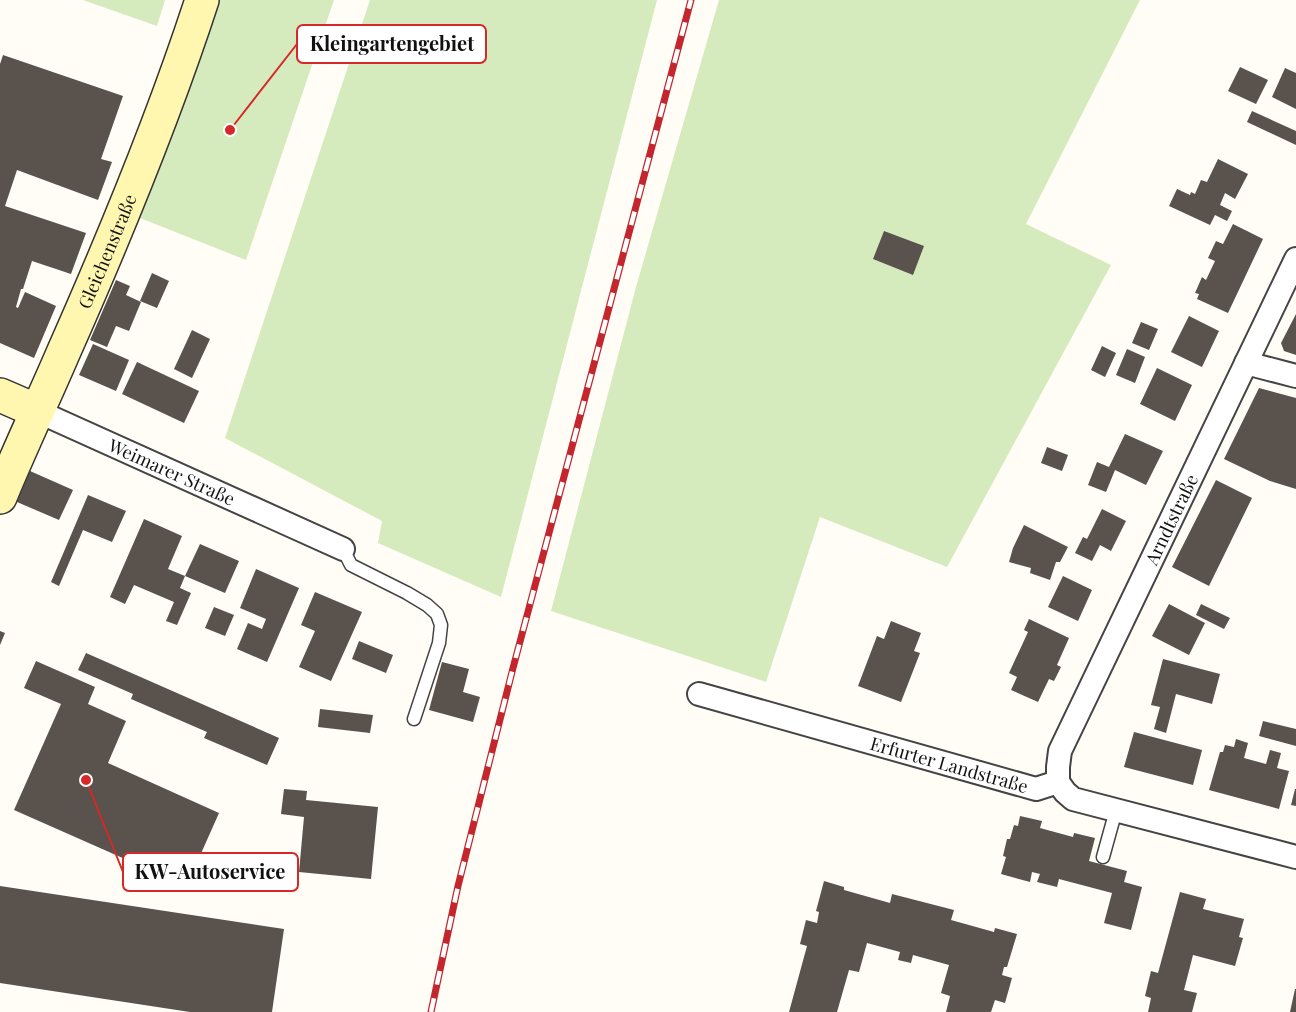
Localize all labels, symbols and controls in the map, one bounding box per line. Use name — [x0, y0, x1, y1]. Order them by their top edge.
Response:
callout: Kleingartengebiet — [297, 25, 486, 63]
text: Kleingartengebiet — [310, 29, 475, 56]
street label: Gleichenstraße — [72, 190, 142, 312]
street label: Weimarer Straße — [104, 433, 239, 511]
street label: Arndtstraße — [1139, 470, 1203, 570]
street label: Erfurter Landstraße — [868, 731, 1031, 798]
callout: KW-Autoservice — [123, 853, 298, 891]
text: KW-Autoservice — [135, 857, 285, 884]

